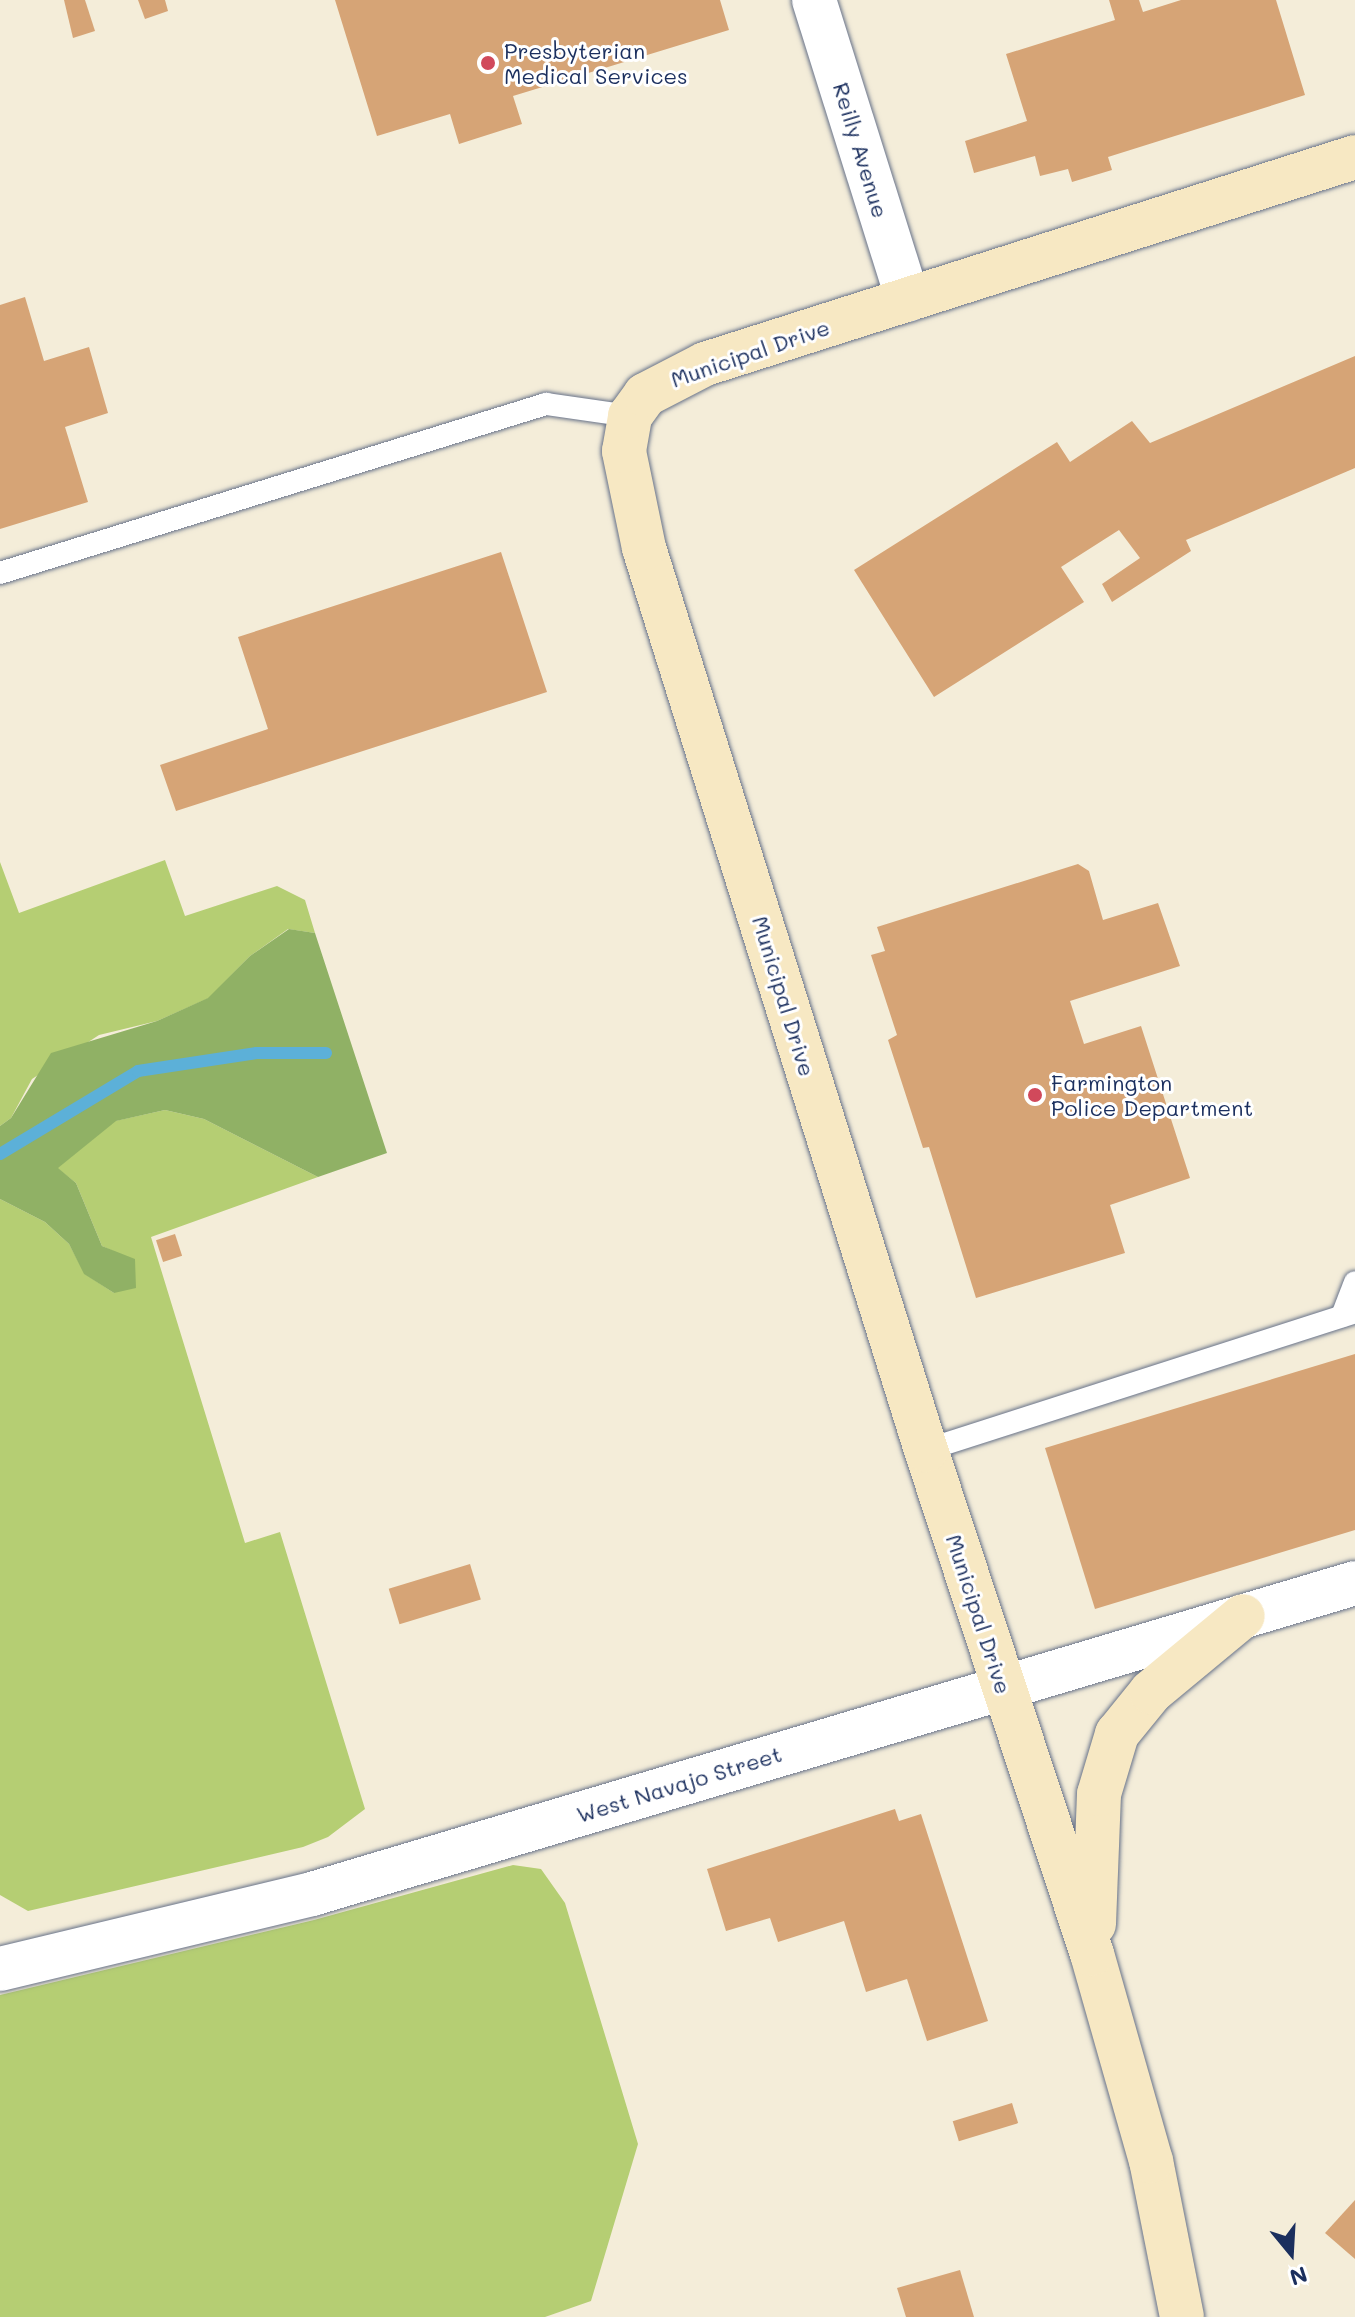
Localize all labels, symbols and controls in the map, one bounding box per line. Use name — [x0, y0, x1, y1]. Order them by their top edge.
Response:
place label: Presbyterian Medical Services — [504, 37, 688, 88]
marker: Presbyterian Medical Services — [479, 54, 497, 72]
street label: Reilly Avenue — [828, 79, 894, 221]
street label: Municipal Drive — [667, 313, 833, 393]
street label: Municipal Drive — [747, 913, 821, 1079]
place label: Farmington Police Department — [1051, 1069, 1253, 1120]
marker: Farmington Police Department — [1026, 1086, 1044, 1104]
street label: Municipal Drive — [941, 1531, 1017, 1697]
street label: West Navajo Street — [573, 1740, 785, 1828]
north arrow — [1251, 2213, 1331, 2293]
text: N — [1286, 2260, 1311, 2293]

